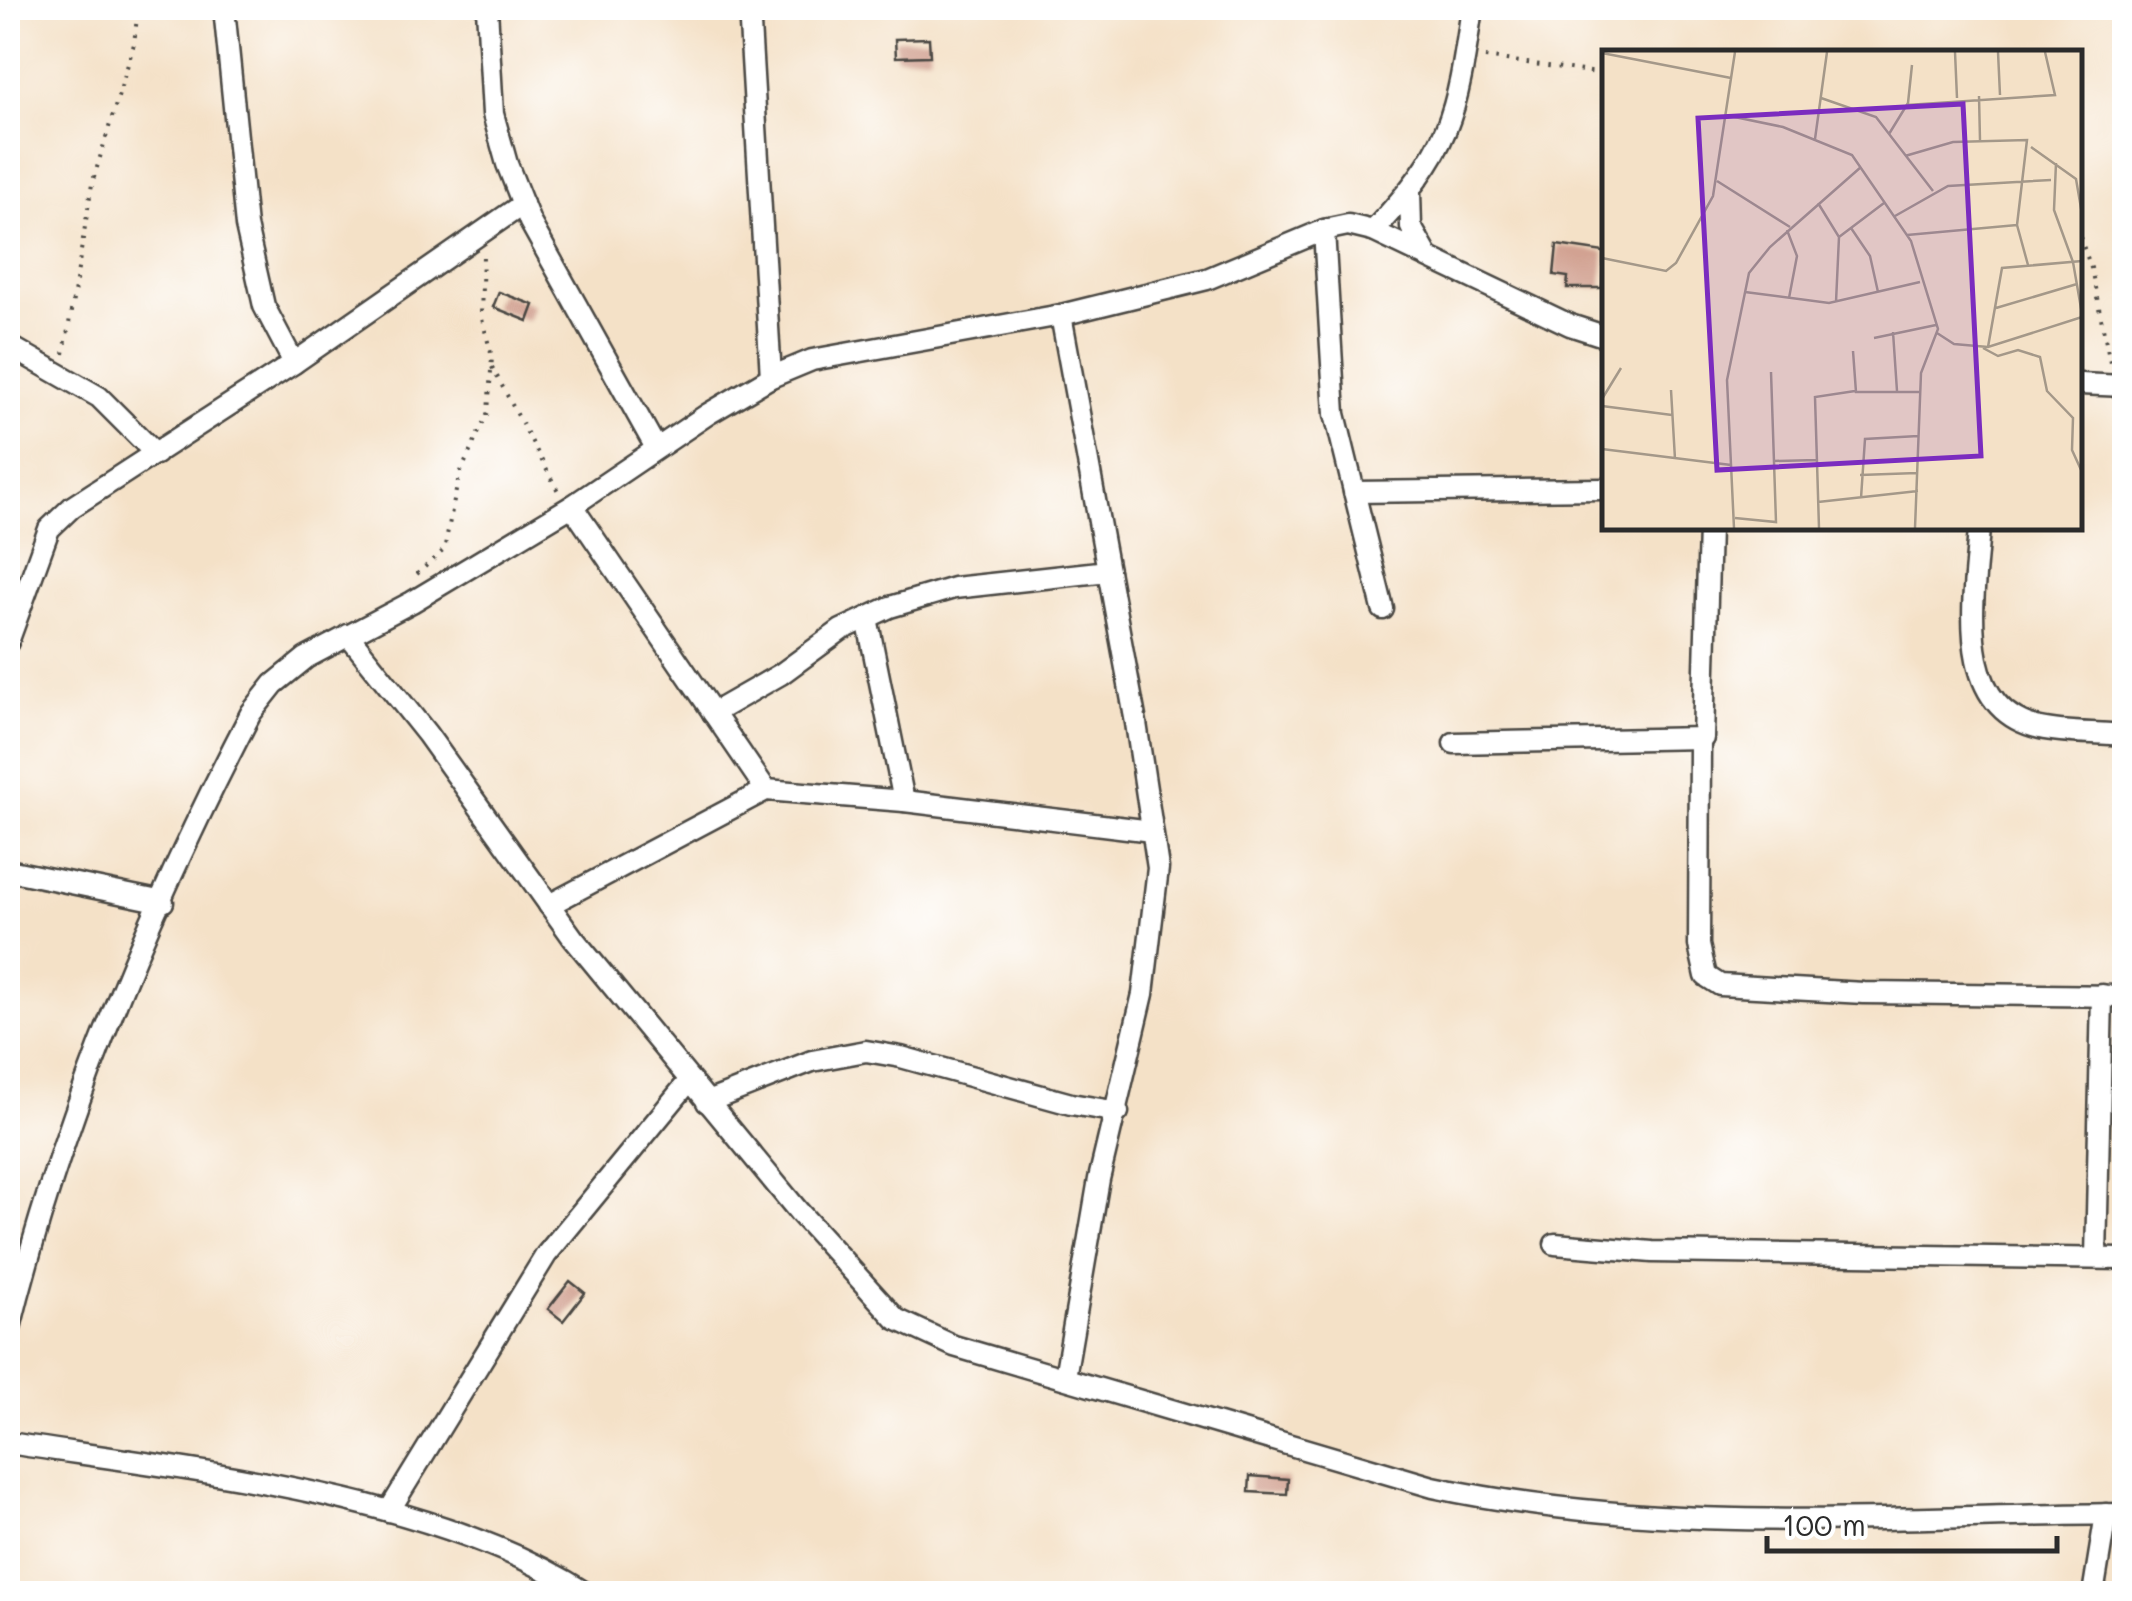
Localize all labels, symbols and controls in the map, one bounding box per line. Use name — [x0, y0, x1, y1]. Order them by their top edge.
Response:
inset map — [1602, 50, 2082, 530]
scale bar — [1767, 1491, 2057, 1553]
text: 100 m — [1782, 1504, 1866, 1544]

